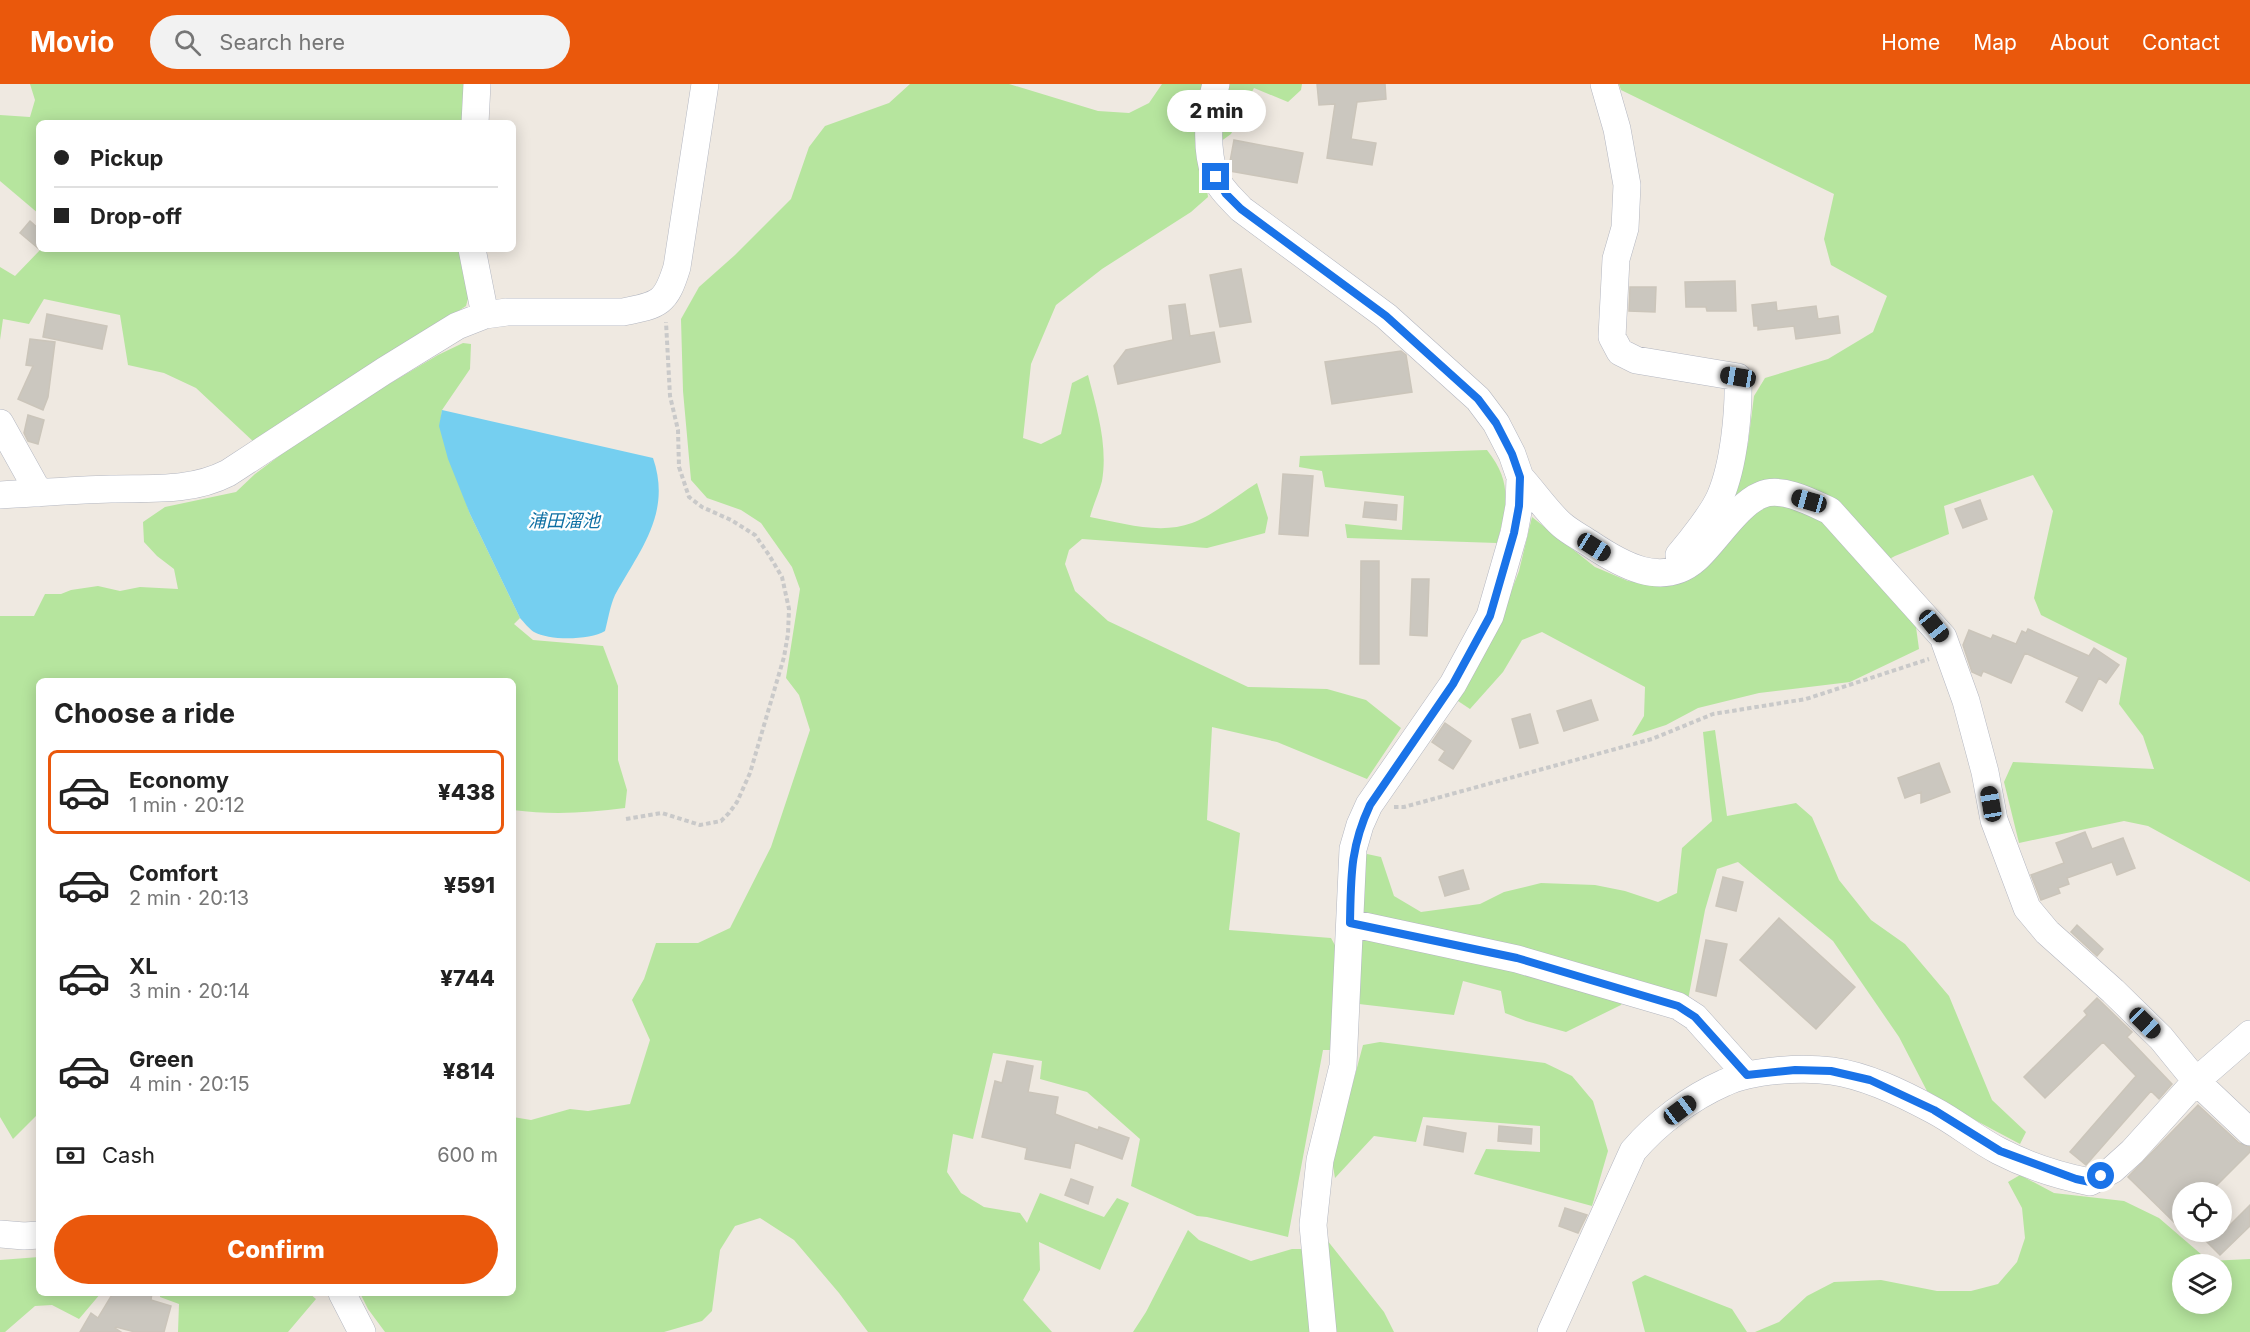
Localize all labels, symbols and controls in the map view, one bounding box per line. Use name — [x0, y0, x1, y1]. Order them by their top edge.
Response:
search box — [150, 15, 570, 69]
text: Movio — [30, 25, 114, 59]
icon: search — [171, 26, 204, 59]
text: Search here — [219, 29, 345, 55]
text: Home — [1881, 30, 1940, 55]
text: Map — [1973, 30, 2017, 55]
text: About — [2050, 30, 2109, 55]
text: Contact — [2142, 30, 2220, 55]
callout: 2 min — [1166, 90, 1266, 132]
text: 2 min — [1189, 99, 1244, 123]
text: Pickup — [90, 145, 164, 171]
route end — [1202, 163, 1229, 190]
text: Drop-off — [90, 203, 182, 229]
car — [1719, 365, 1757, 389]
car — [1789, 487, 1829, 515]
water label: 浦田溜池 — [528, 510, 602, 531]
car — [1574, 530, 1614, 564]
car — [1916, 606, 1952, 646]
text: Choose a ride — [54, 697, 235, 730]
icon: car — [57, 765, 111, 819]
text: Economy — [129, 767, 229, 793]
text: ¥438 — [438, 779, 495, 805]
car — [1979, 785, 2003, 823]
text: 1 min · 20:12 — [129, 793, 245, 817]
icon: car — [57, 858, 111, 912]
text: Comfort — [129, 860, 218, 886]
text: ¥591 — [444, 872, 495, 898]
text: 2 min · 20:13 — [129, 886, 249, 910]
icon: car — [57, 951, 111, 1005]
text: XL — [129, 953, 158, 979]
text: ¥744 — [440, 965, 495, 991]
text: 3 min · 20:14 — [129, 979, 250, 1003]
car — [2126, 1004, 2164, 1042]
icon: car — [57, 1044, 111, 1098]
text: Green — [129, 1046, 194, 1072]
text: ¥814 — [443, 1058, 495, 1084]
text: 4 min · 20:15 — [129, 1072, 250, 1096]
car — [1660, 1092, 1700, 1128]
icon: cash — [54, 1139, 87, 1172]
text: Cash — [102, 1142, 155, 1168]
text: 600 m — [437, 1143, 498, 1167]
route start — [2087, 1162, 2114, 1189]
map controls — [2172, 1182, 2232, 1314]
button: locate — [2172, 1182, 2232, 1242]
button: Confirm — [54, 1215, 498, 1284]
button: layers — [2172, 1254, 2232, 1314]

